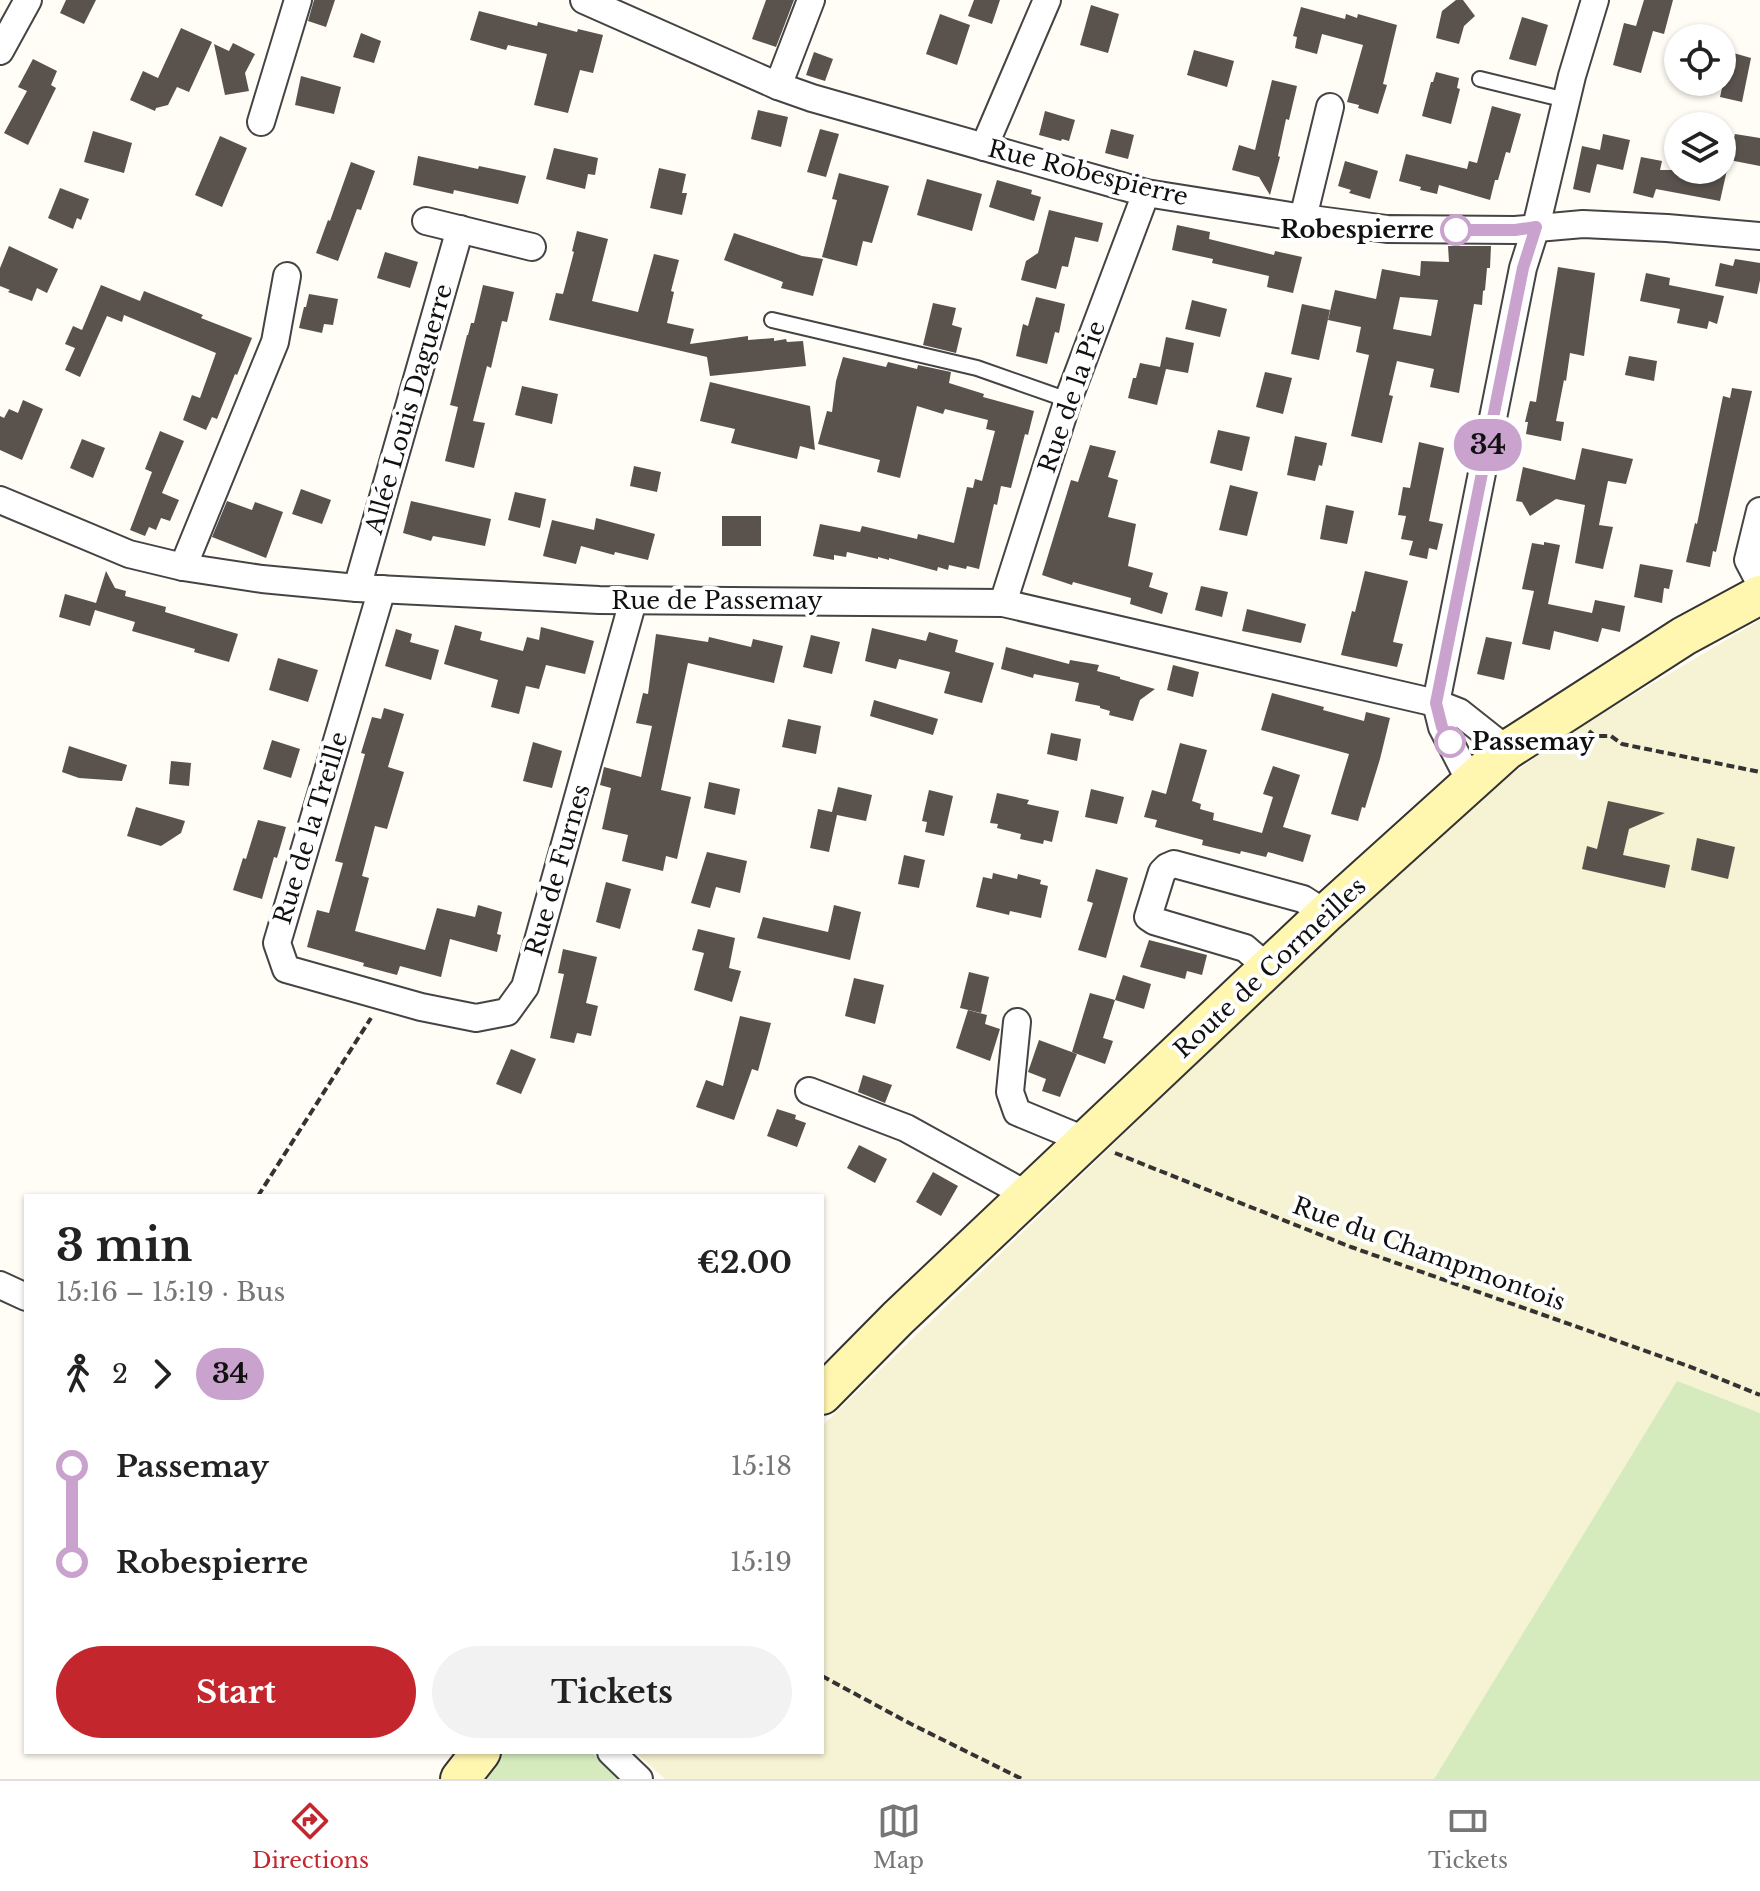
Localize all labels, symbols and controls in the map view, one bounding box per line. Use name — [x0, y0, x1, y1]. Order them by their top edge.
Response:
map controls — [1664, 24, 1736, 184]
button: locate — [1664, 24, 1736, 96]
button: layers — [1664, 112, 1736, 184]
street label: Rue Robespierre — [985, 134, 1191, 211]
place label: Robespierre — [1280, 215, 1434, 244]
marker: Robespierre — [1441, 215, 1471, 245]
street label: Allée Louis Daguerre — [359, 281, 458, 538]
street label: Rue de la Pie — [1032, 317, 1111, 477]
line badge: 34 — [1452, 419, 1524, 471]
text: 34 — [1470, 427, 1506, 462]
street label: Rue de Passemay — [611, 586, 823, 615]
marker: Passemay — [1435, 727, 1465, 757]
place label: Passemay — [1472, 727, 1595, 756]
street label: Rue de la Treille — [267, 728, 354, 927]
street label: Rue de Furnes — [519, 781, 596, 959]
street label: Route de Cormeilles — [1168, 871, 1371, 1064]
street label: Rue du Champmontois — [1289, 1191, 1569, 1316]
text: 3 min — [56, 1218, 192, 1273]
text: €2.00 — [697, 1244, 792, 1281]
text: 15:16 – 15:19 · Bus — [56, 1276, 285, 1308]
icon: walk — [56, 1352, 100, 1396]
icon: forward — [140, 1352, 184, 1396]
text: 34 — [212, 1356, 248, 1391]
text: 2 — [112, 1358, 128, 1390]
text: Passemay — [116, 1448, 269, 1485]
text: 15:18 — [731, 1450, 792, 1482]
text: Robespierre — [116, 1544, 308, 1581]
text: 15:19 — [730, 1546, 792, 1578]
button: Start — [56, 1646, 416, 1738]
button: Tickets — [432, 1646, 792, 1738]
tab: Directions — [252, 1799, 369, 1874]
tab: Map — [873, 1799, 924, 1874]
tab: Tickets — [1428, 1799, 1508, 1874]

